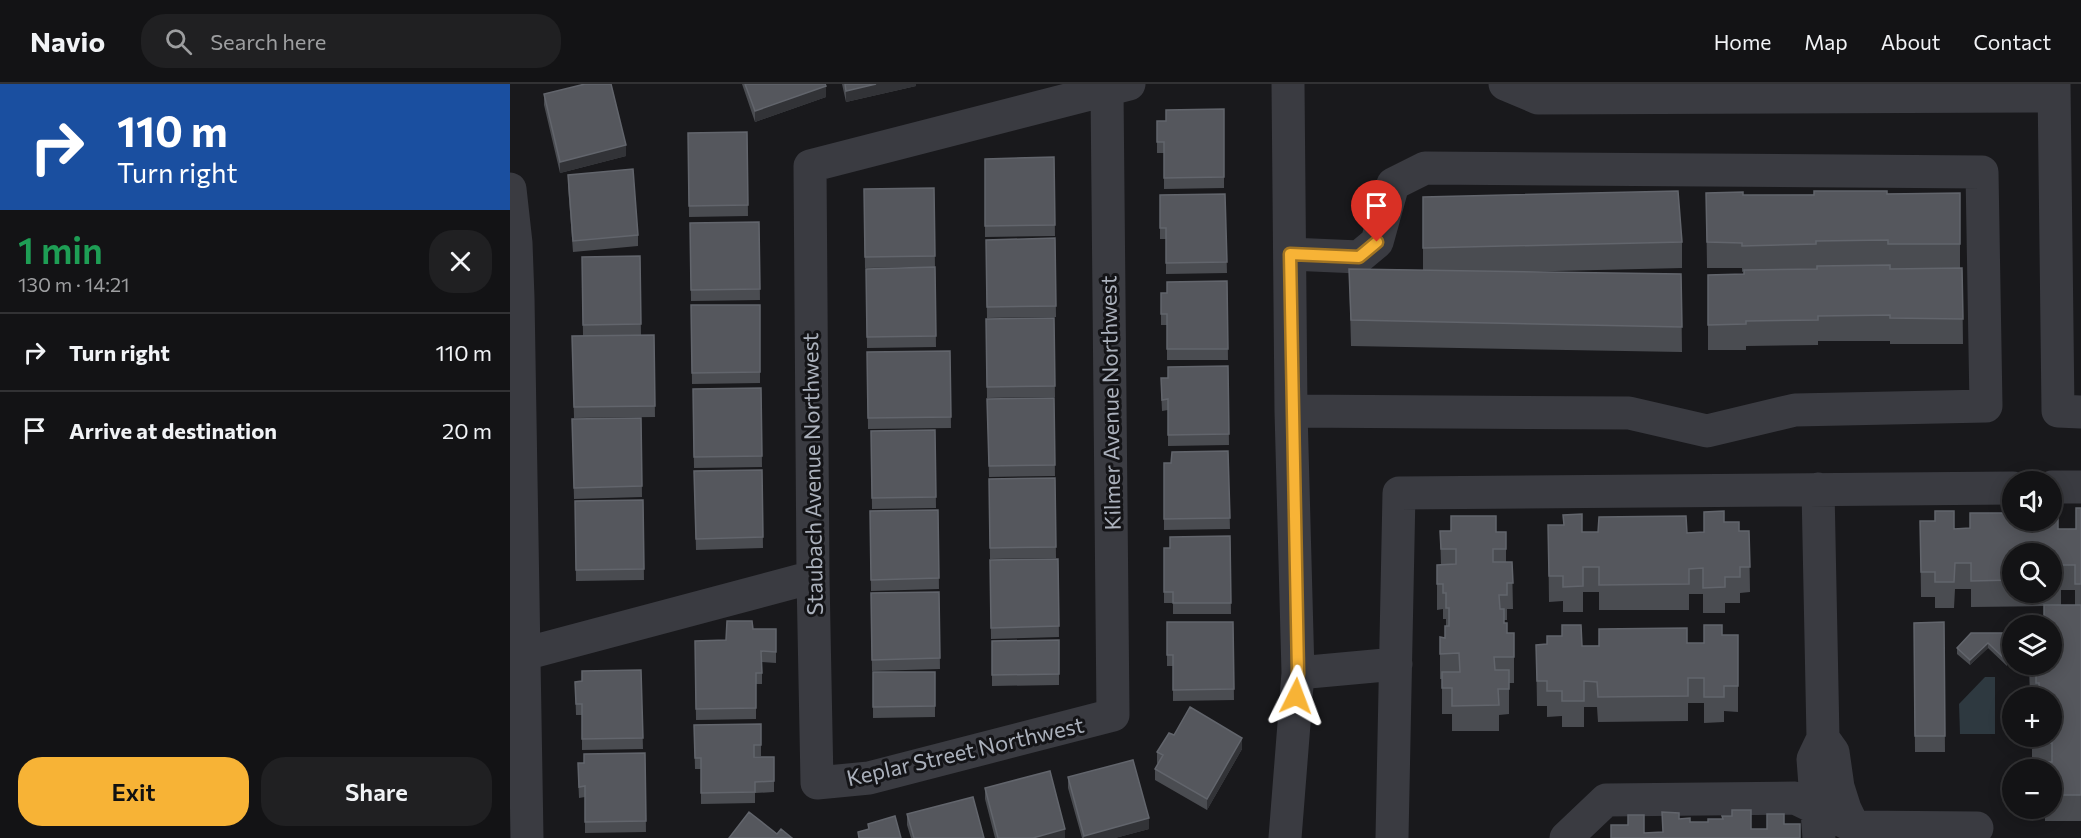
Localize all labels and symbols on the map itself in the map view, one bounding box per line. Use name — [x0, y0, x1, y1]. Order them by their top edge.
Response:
pin — [1351, 180, 1402, 242]
street label: Kilmer Avenue Northwest — [1094, 275, 1126, 531]
street label: Staubach Avenue Northwest — [796, 332, 828, 616]
position arrow — [1264, 664, 1328, 728]
street label: Keplar Street Northwest — [844, 711, 1086, 791]

